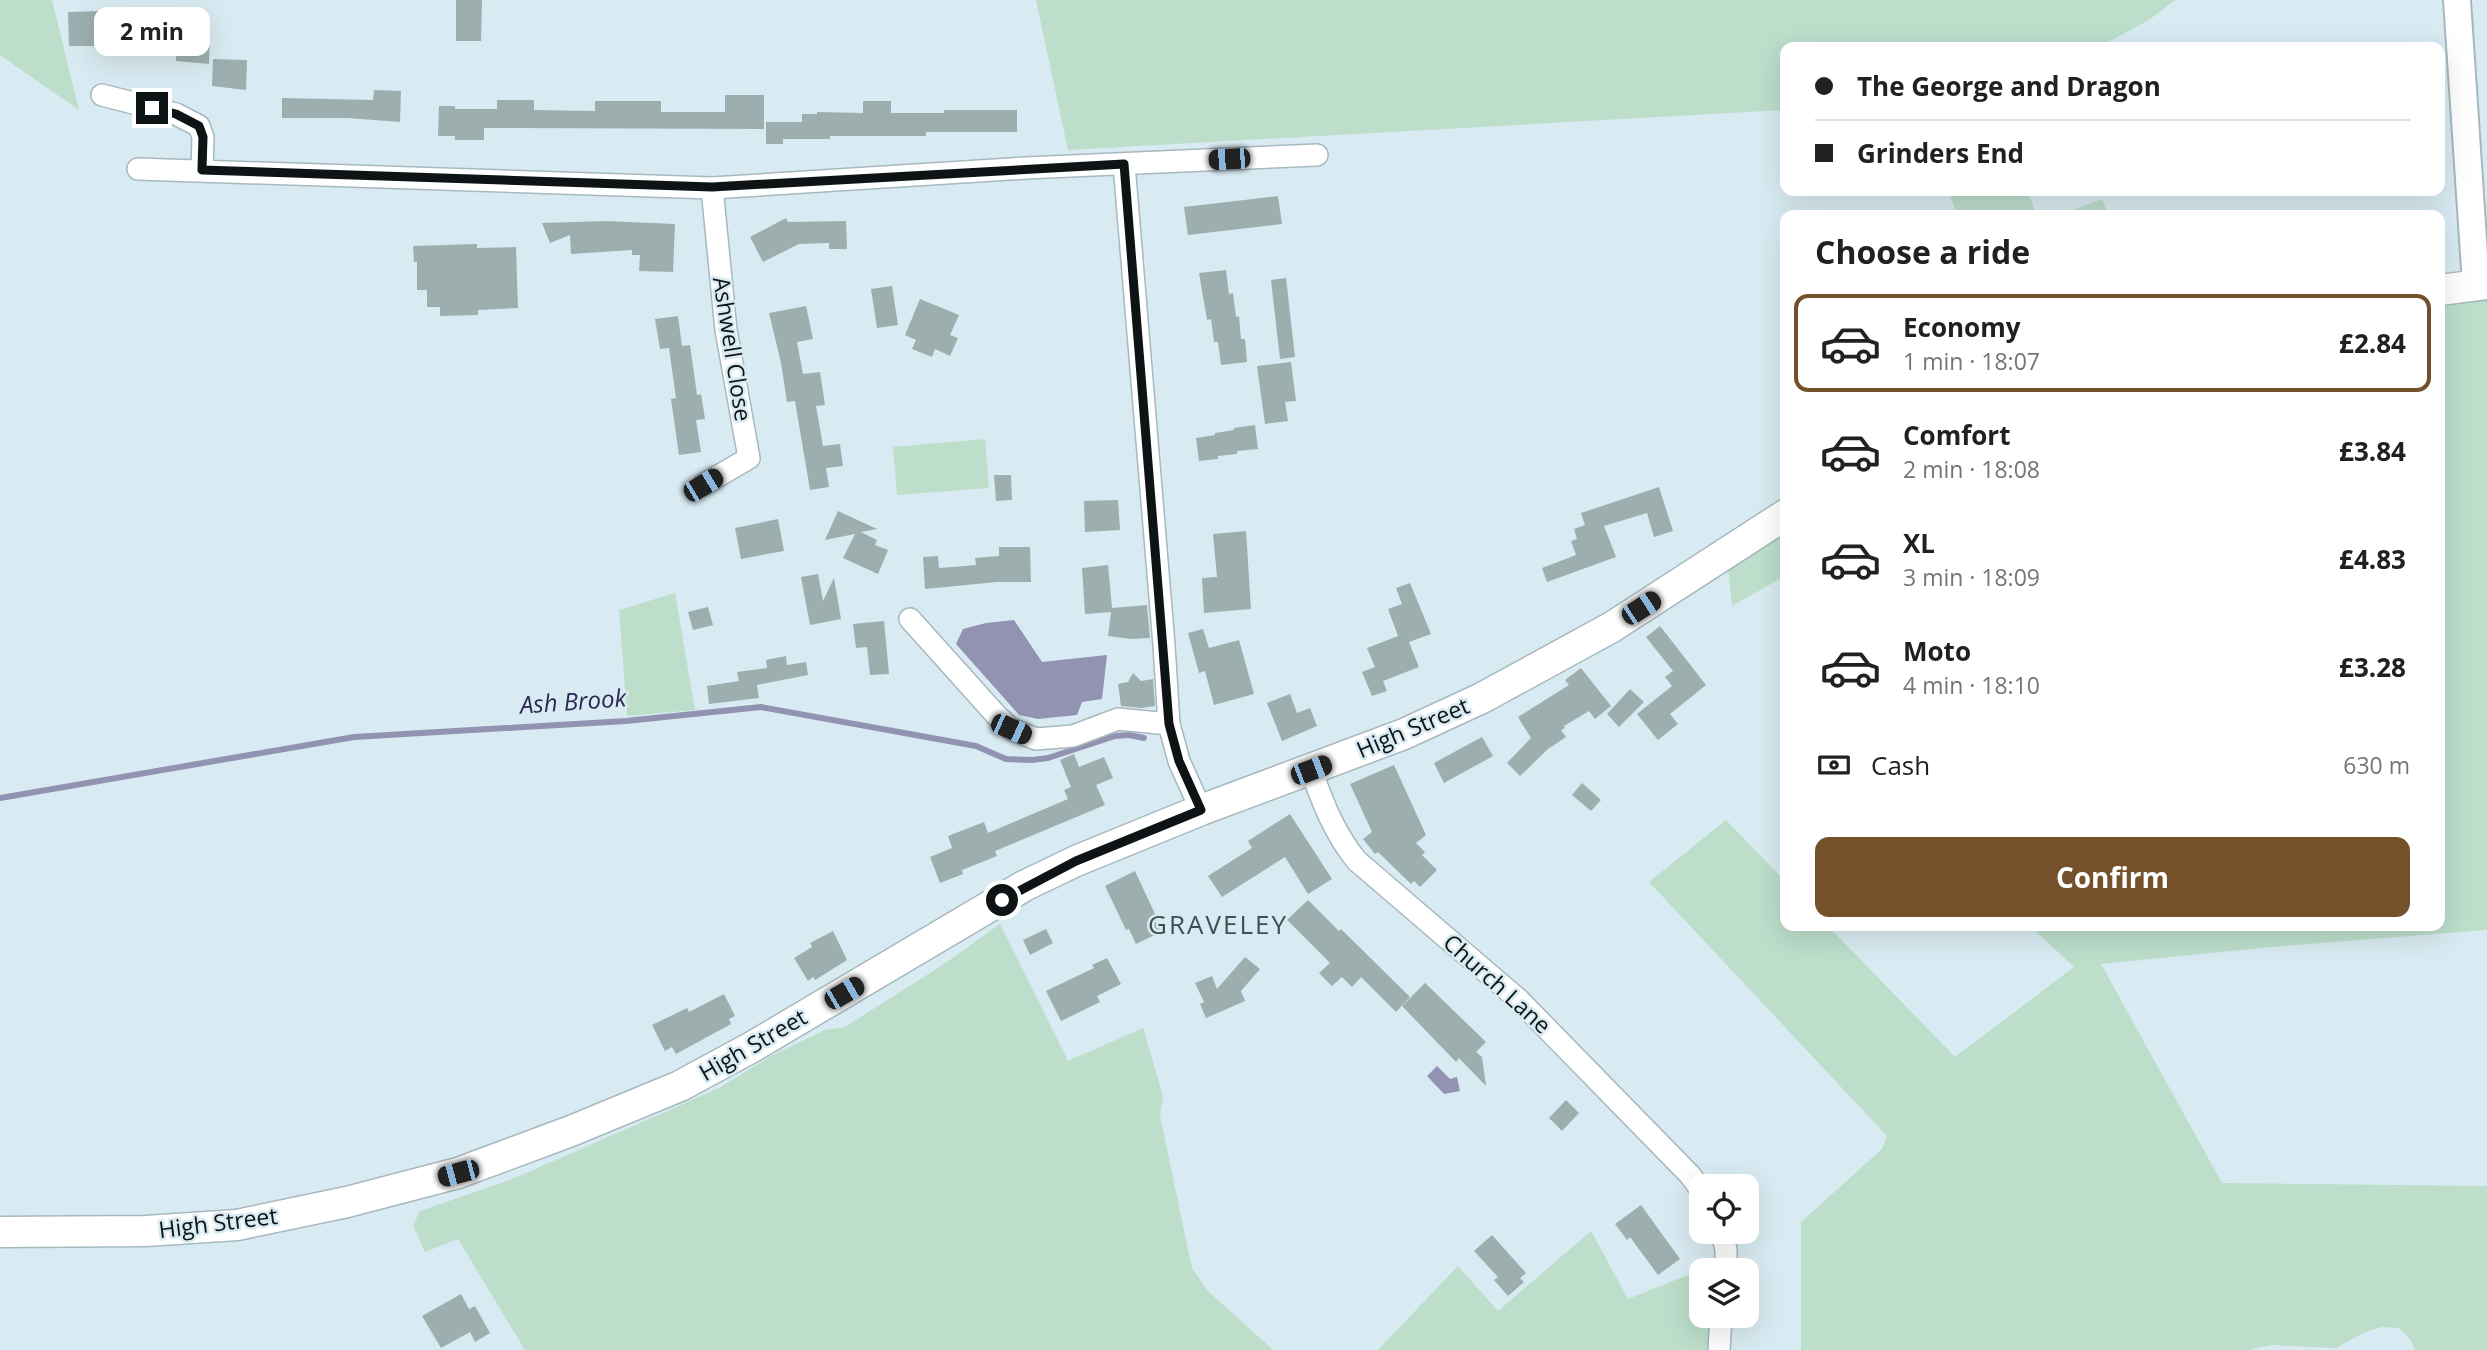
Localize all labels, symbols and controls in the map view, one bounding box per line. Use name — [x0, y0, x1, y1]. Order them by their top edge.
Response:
callout: 2 min — [94, 7, 210, 56]
text: 2 min — [120, 15, 184, 47]
text: The George and Dragon — [1857, 68, 2161, 104]
route end — [136, 92, 168, 124]
text: Grinders End — [1857, 135, 2024, 171]
car — [1208, 147, 1251, 171]
text: Choose a ride — [1815, 230, 2030, 273]
street label: Ashwell Close — [706, 274, 760, 423]
text: Economy — [1903, 309, 2021, 345]
icon: car — [1819, 312, 1882, 375]
text: £2.84 — [2339, 325, 2406, 361]
text: 1 min · 18:07 — [1903, 345, 2040, 377]
text: Comfort — [1903, 417, 2010, 453]
icon: car — [1819, 420, 1882, 483]
text: £3.84 — [2339, 433, 2406, 469]
text: 2 min · 18:08 — [1903, 453, 2040, 485]
car — [680, 465, 727, 505]
text: XL — [1903, 525, 1935, 561]
icon: car — [1819, 528, 1882, 591]
text: £4.83 — [2339, 541, 2406, 577]
text: 3 min · 18:09 — [1903, 561, 2040, 593]
car — [1618, 588, 1665, 628]
text: Moto — [1903, 633, 1971, 669]
icon: car — [1819, 636, 1882, 699]
text: £3.28 — [2339, 649, 2406, 685]
text: 4 min · 18:10 — [1903, 669, 2040, 701]
water label: Ash Brook — [517, 680, 628, 721]
street label: High Street — [1351, 689, 1474, 765]
car — [988, 711, 1035, 747]
icon: cash — [1815, 746, 1853, 784]
text: Cash — [1871, 747, 1930, 783]
text: 630 m — [2343, 749, 2410, 781]
car — [1288, 753, 1335, 787]
button: Confirm — [1815, 837, 2410, 917]
route start — [986, 884, 1018, 916]
district label: GRAVELEY — [1148, 906, 1288, 942]
street label: Church Lane — [1437, 926, 1559, 1040]
car — [821, 973, 868, 1013]
street label: High Street — [693, 1000, 812, 1088]
car — [435, 1157, 482, 1189]
map controls — [1689, 1174, 1759, 1328]
button: locate — [1689, 1174, 1759, 1244]
street label: High Street — [157, 1199, 279, 1245]
button: layers — [1689, 1258, 1759, 1328]

